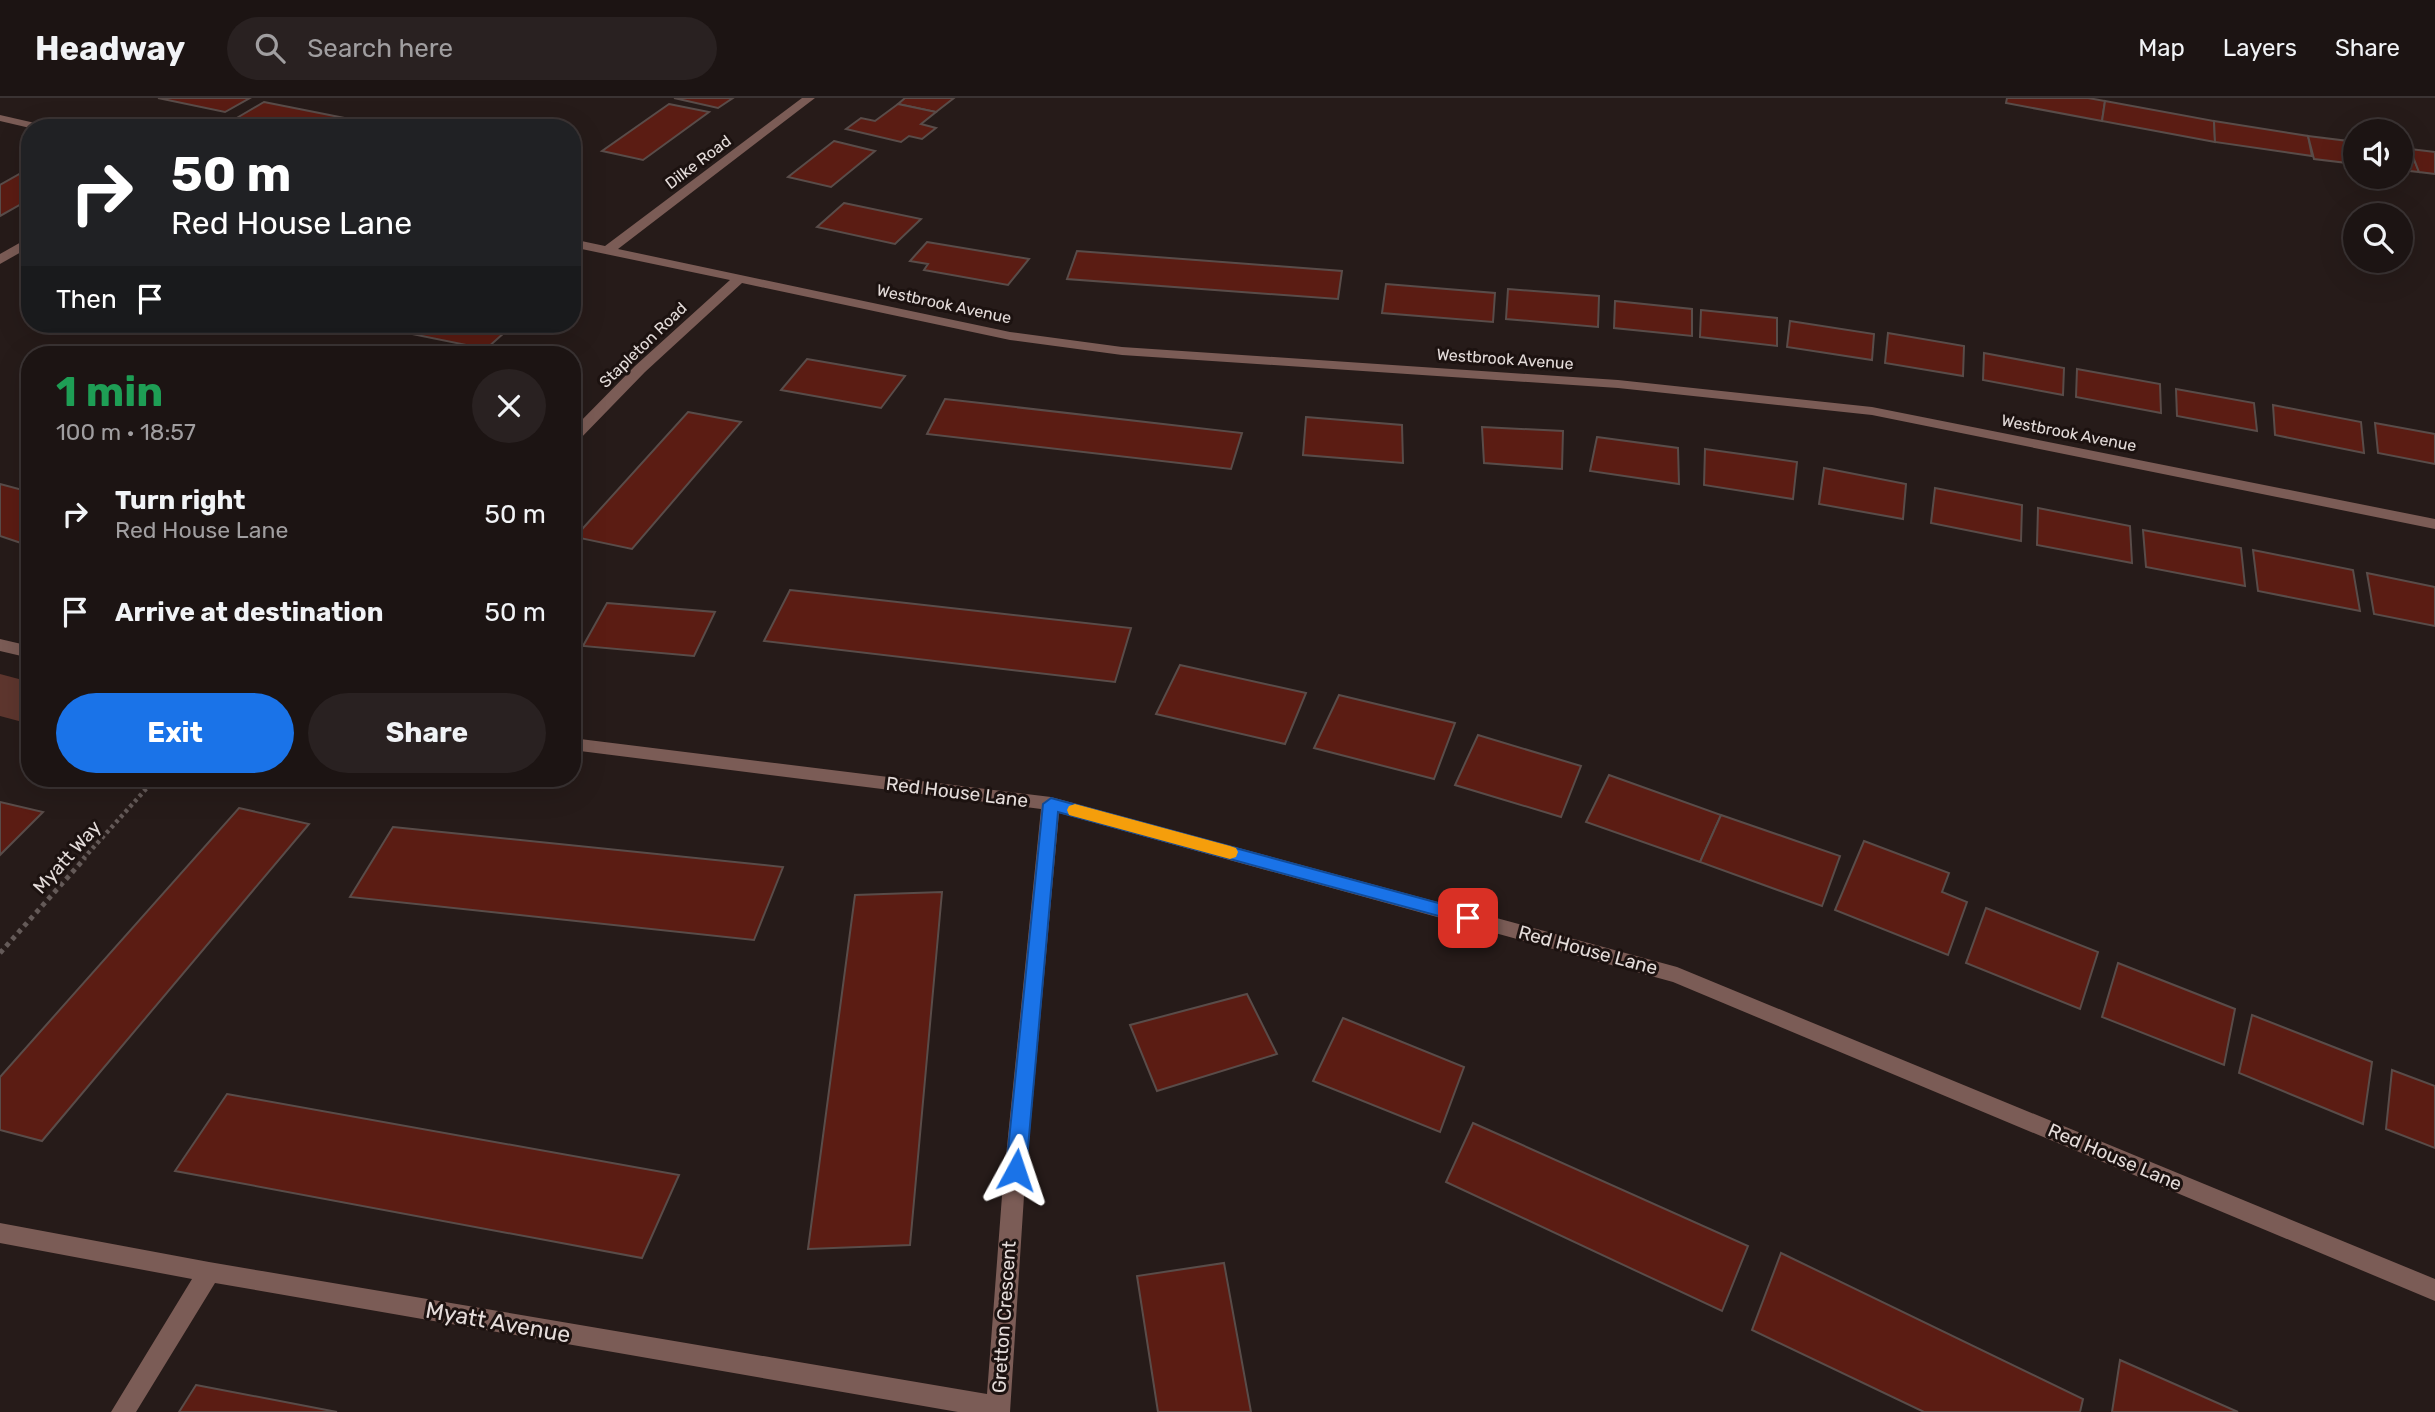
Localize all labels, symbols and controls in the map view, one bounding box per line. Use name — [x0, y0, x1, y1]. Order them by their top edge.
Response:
search box — [227, 17, 717, 80]
text: Headway — [35, 29, 185, 68]
icon: search — [251, 29, 289, 67]
text: Search here — [307, 33, 453, 64]
text: Map — [2138, 34, 2185, 62]
text: Layers — [2223, 34, 2297, 62]
text: Share — [2335, 34, 2400, 62]
map controls — [2343, 119, 2413, 273]
button: sound — [2343, 119, 2413, 189]
street label: Dilke Road — [661, 131, 735, 193]
text: 50 m — [171, 145, 291, 203]
icon: right — [56, 147, 147, 238]
button: search — [2343, 203, 2413, 273]
text: Red House Lane — [171, 204, 412, 242]
icon: arrive — [131, 280, 169, 318]
street label: Westbrook Avenue — [875, 280, 1013, 328]
text: Then — [56, 284, 117, 315]
street label: Stapleton Road — [595, 298, 691, 392]
street label: Westbrook Avenue — [1436, 345, 1574, 373]
text: 1 min — [56, 367, 163, 417]
button: close — [472, 369, 546, 443]
street label: Westbrook Avenue — [2000, 411, 2138, 455]
text: 100 m · 18:57 — [56, 418, 196, 446]
text: Turn right — [115, 485, 245, 516]
icon: right — [56, 495, 94, 533]
text: 50 m — [485, 499, 546, 530]
text: Red House Lane — [115, 516, 288, 544]
icon: arrive — [56, 593, 94, 631]
text: Arrive at destination — [115, 597, 383, 628]
text: 50 m — [485, 597, 546, 628]
button: Exit — [56, 693, 294, 773]
button: Share — [308, 693, 546, 773]
street label: Red House Lane — [885, 772, 1029, 812]
street label: Myatt Way — [28, 816, 106, 898]
pin — [1438, 888, 1498, 948]
icon: arrive — [1449, 899, 1487, 937]
street label: Red House Lane — [1516, 920, 1660, 980]
street label: Red House Lane — [2045, 1118, 2185, 1196]
position arrow — [979, 1133, 1053, 1207]
street label: Gretton Crescent — [987, 1240, 1021, 1394]
street label: Myatt Avenue — [423, 1295, 573, 1349]

